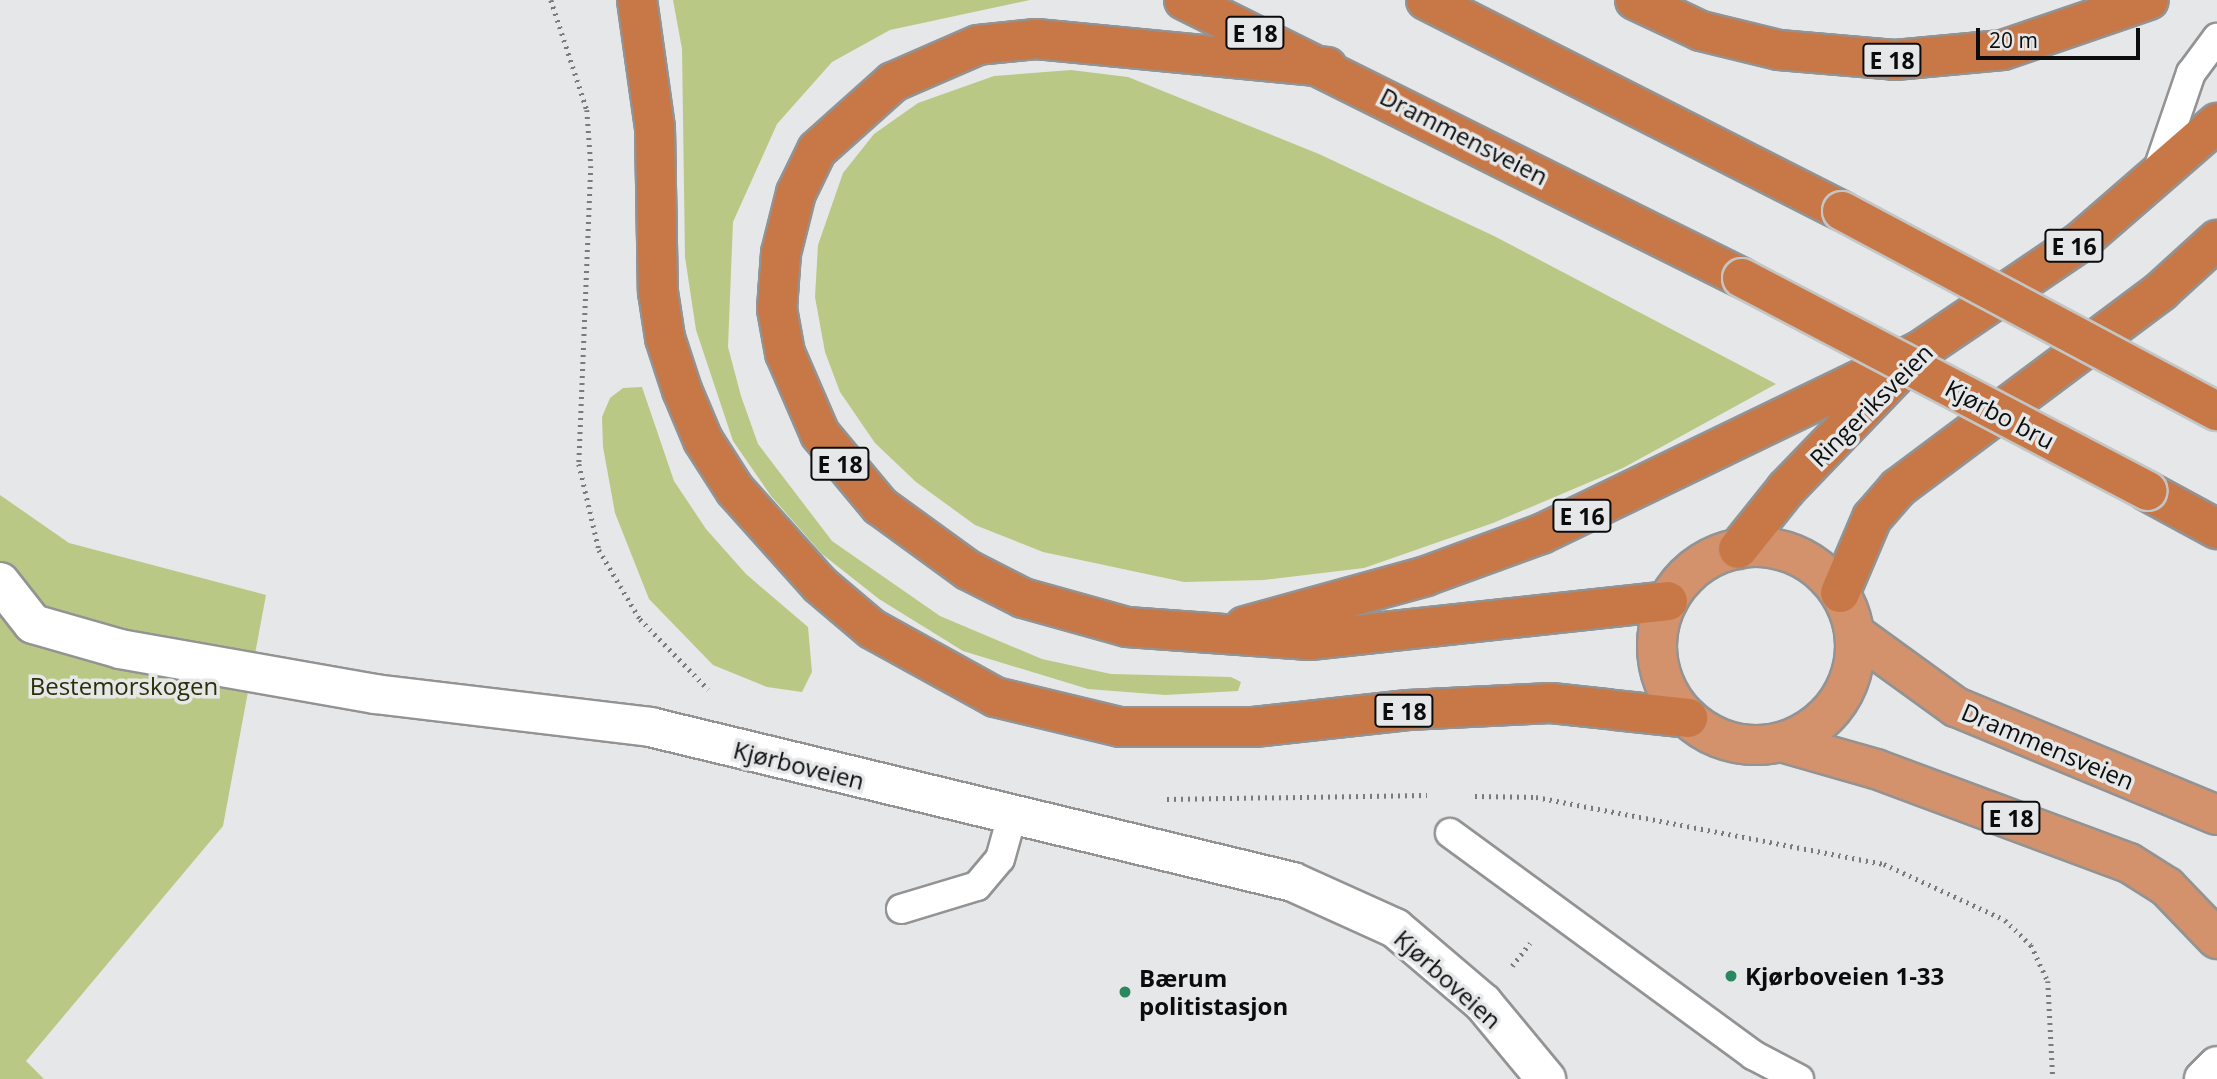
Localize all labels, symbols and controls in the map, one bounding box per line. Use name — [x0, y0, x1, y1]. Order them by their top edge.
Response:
road number: E 18 — [1225, 14, 1285, 52]
scale bar — [1979, 14, 2144, 58]
text: 20 m — [1989, 26, 2038, 54]
road number: E 18 — [1862, 40, 1922, 80]
street label: Drammensveien — [1375, 81, 1553, 191]
road number: E 16 — [2044, 227, 2104, 266]
street label: Ringeriksveien — [1804, 338, 1938, 472]
street label: Kjørbo bru — [1940, 373, 2060, 455]
road number: E 18 — [810, 445, 870, 484]
road number: E 16 — [1552, 496, 1612, 536]
park label: Bestemorskogen — [30, 672, 218, 700]
road number: E 18 — [1374, 692, 1434, 730]
street label: Drammensveien — [1958, 697, 2138, 795]
street label: Kjørboveien — [731, 735, 867, 795]
road number: E 18 — [1981, 798, 2041, 838]
street label: Kjørboveien — [1389, 924, 1507, 1034]
place label: Kjørboveien 1-33 — [1745, 962, 1944, 990]
place label: Bærum politistasjon — [1139, 964, 1288, 1020]
marker: Kjørboveien 1-33 — [1723, 968, 1739, 984]
marker: Bærum politistasjon — [1117, 984, 1133, 1000]

